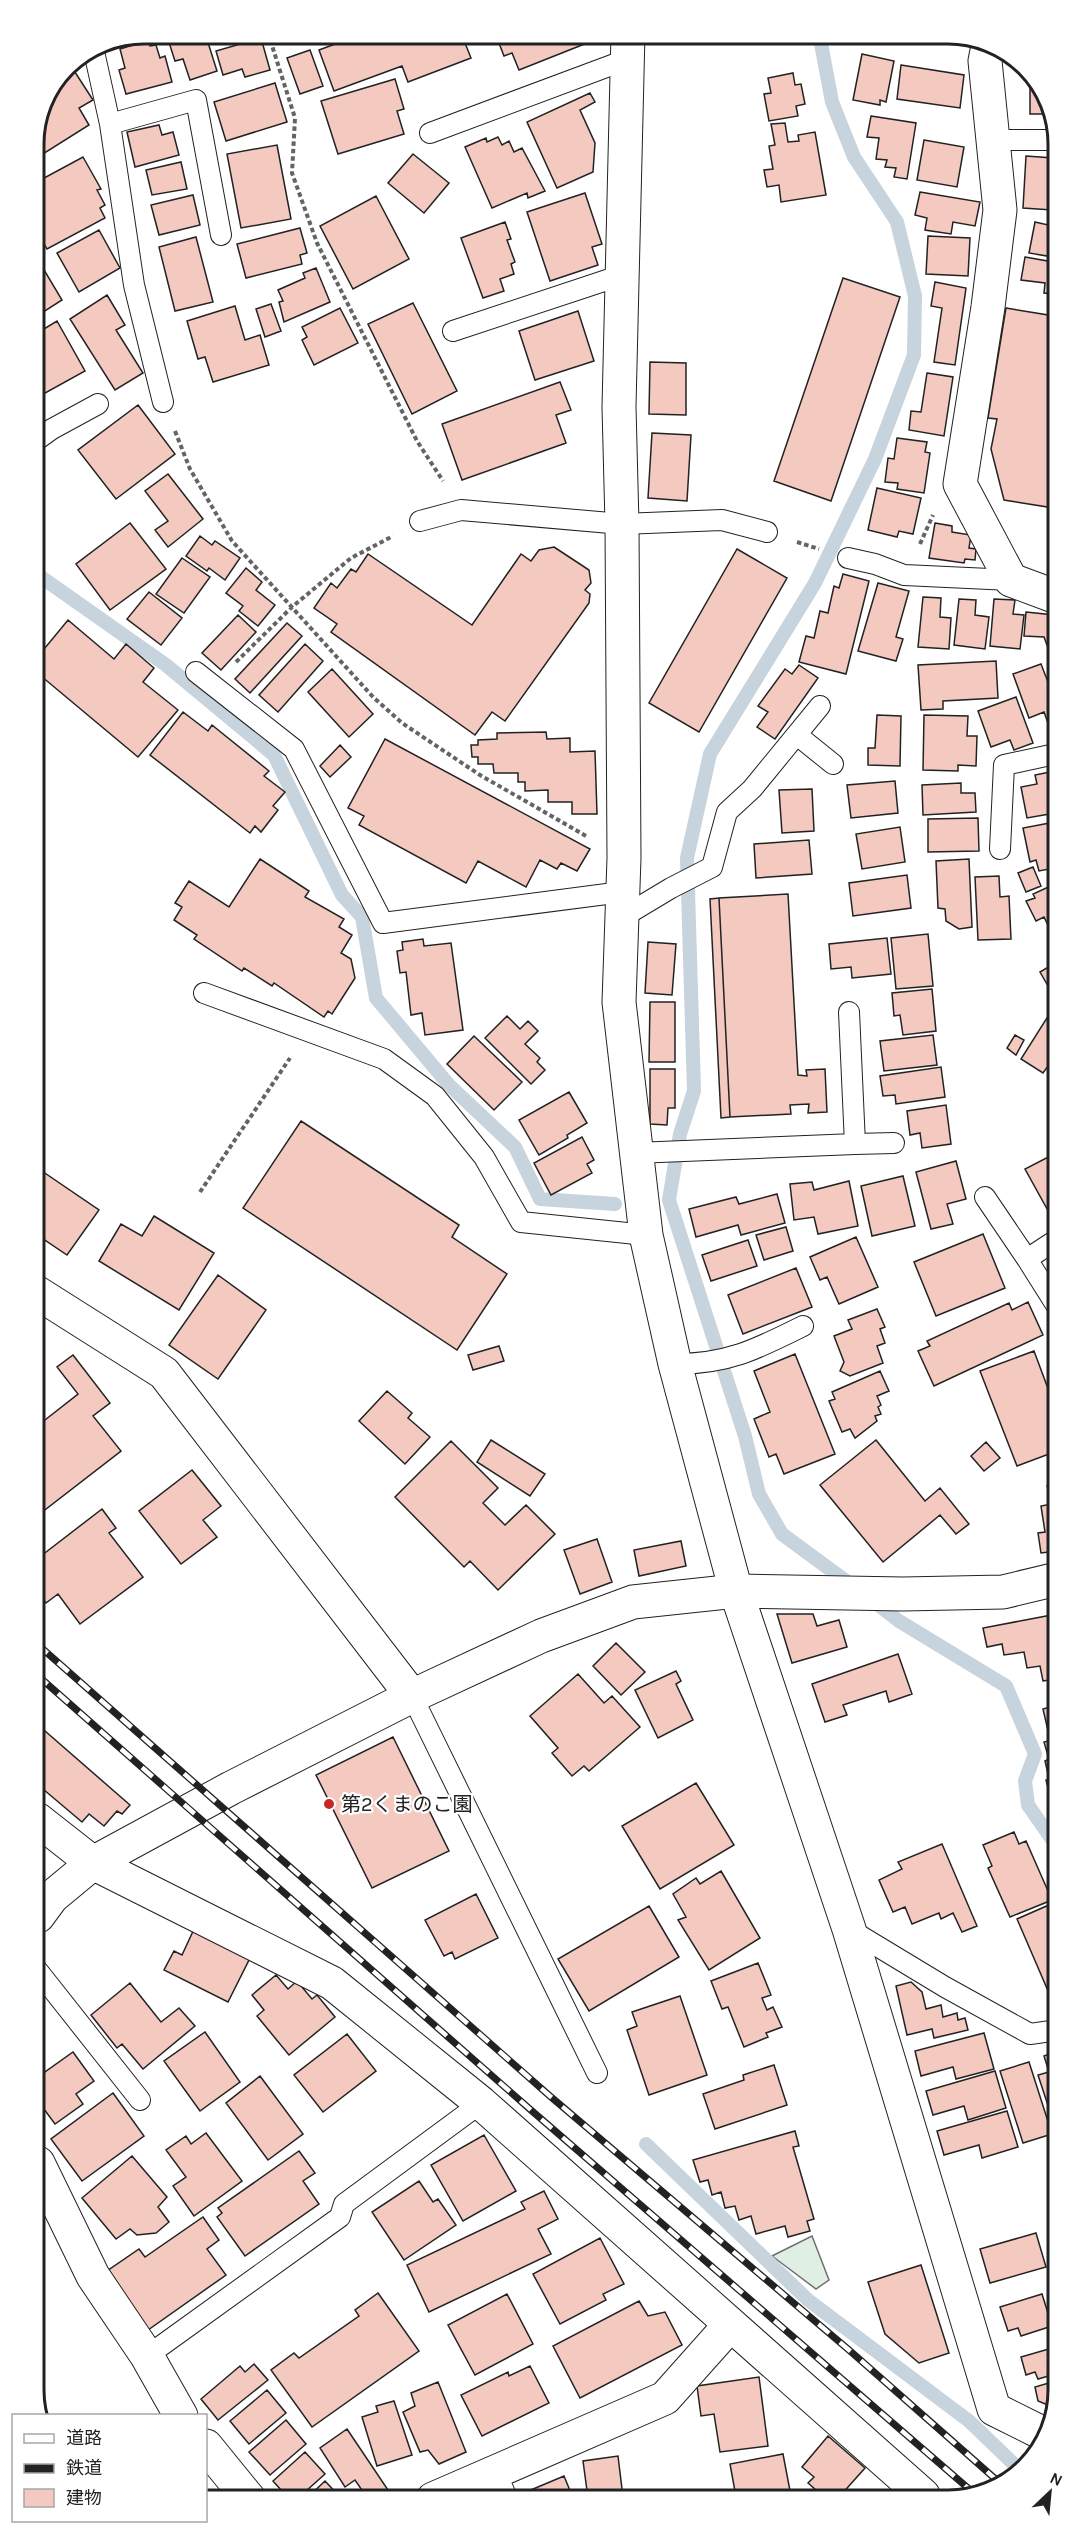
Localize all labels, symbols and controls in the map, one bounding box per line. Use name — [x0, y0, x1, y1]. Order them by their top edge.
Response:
place label: 第2くまのこ園 — [341, 1793, 473, 1816]
marker: 第2くまのこ園 — [322, 1797, 336, 1811]
legend — [12, 2414, 207, 2522]
text: 道路 — [66, 2427, 102, 2449]
text: 鉄道 — [66, 2457, 102, 2479]
north arrow — [1020, 2462, 1080, 2522]
text: N — [1047, 2468, 1066, 2490]
text: 建物 — [66, 2487, 102, 2509]

